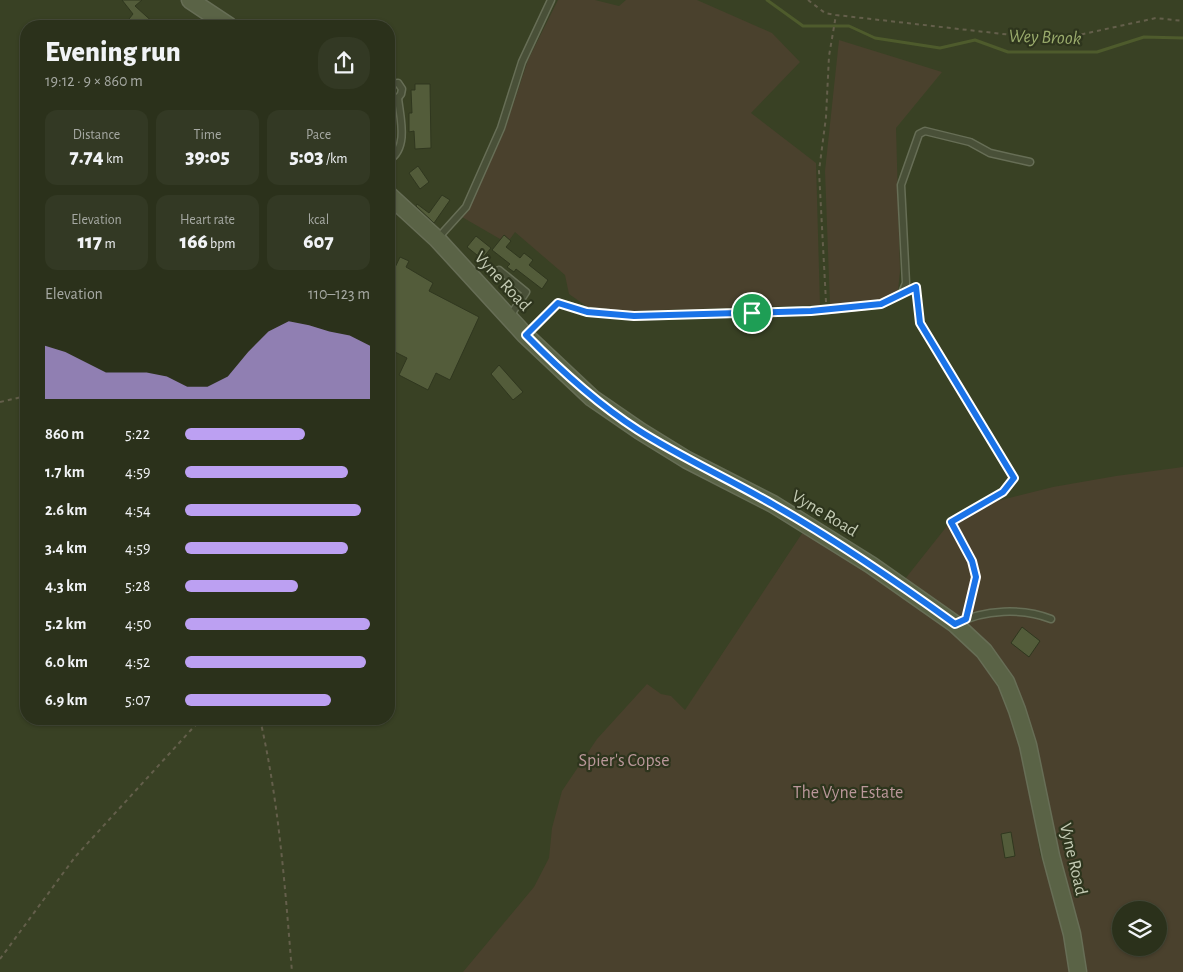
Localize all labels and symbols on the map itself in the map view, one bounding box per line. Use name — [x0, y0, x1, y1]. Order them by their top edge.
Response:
water label: Wey Brook — [1008, 27, 1082, 48]
street label: Vyne Road — [471, 249, 534, 315]
pin — [731, 292, 773, 334]
street label: Vyne Road — [788, 487, 861, 541]
park label: Spier's Copse — [578, 752, 670, 770]
park label: The Vyne Estate — [793, 784, 903, 802]
street label: Vyne Road — [1056, 821, 1090, 897]

